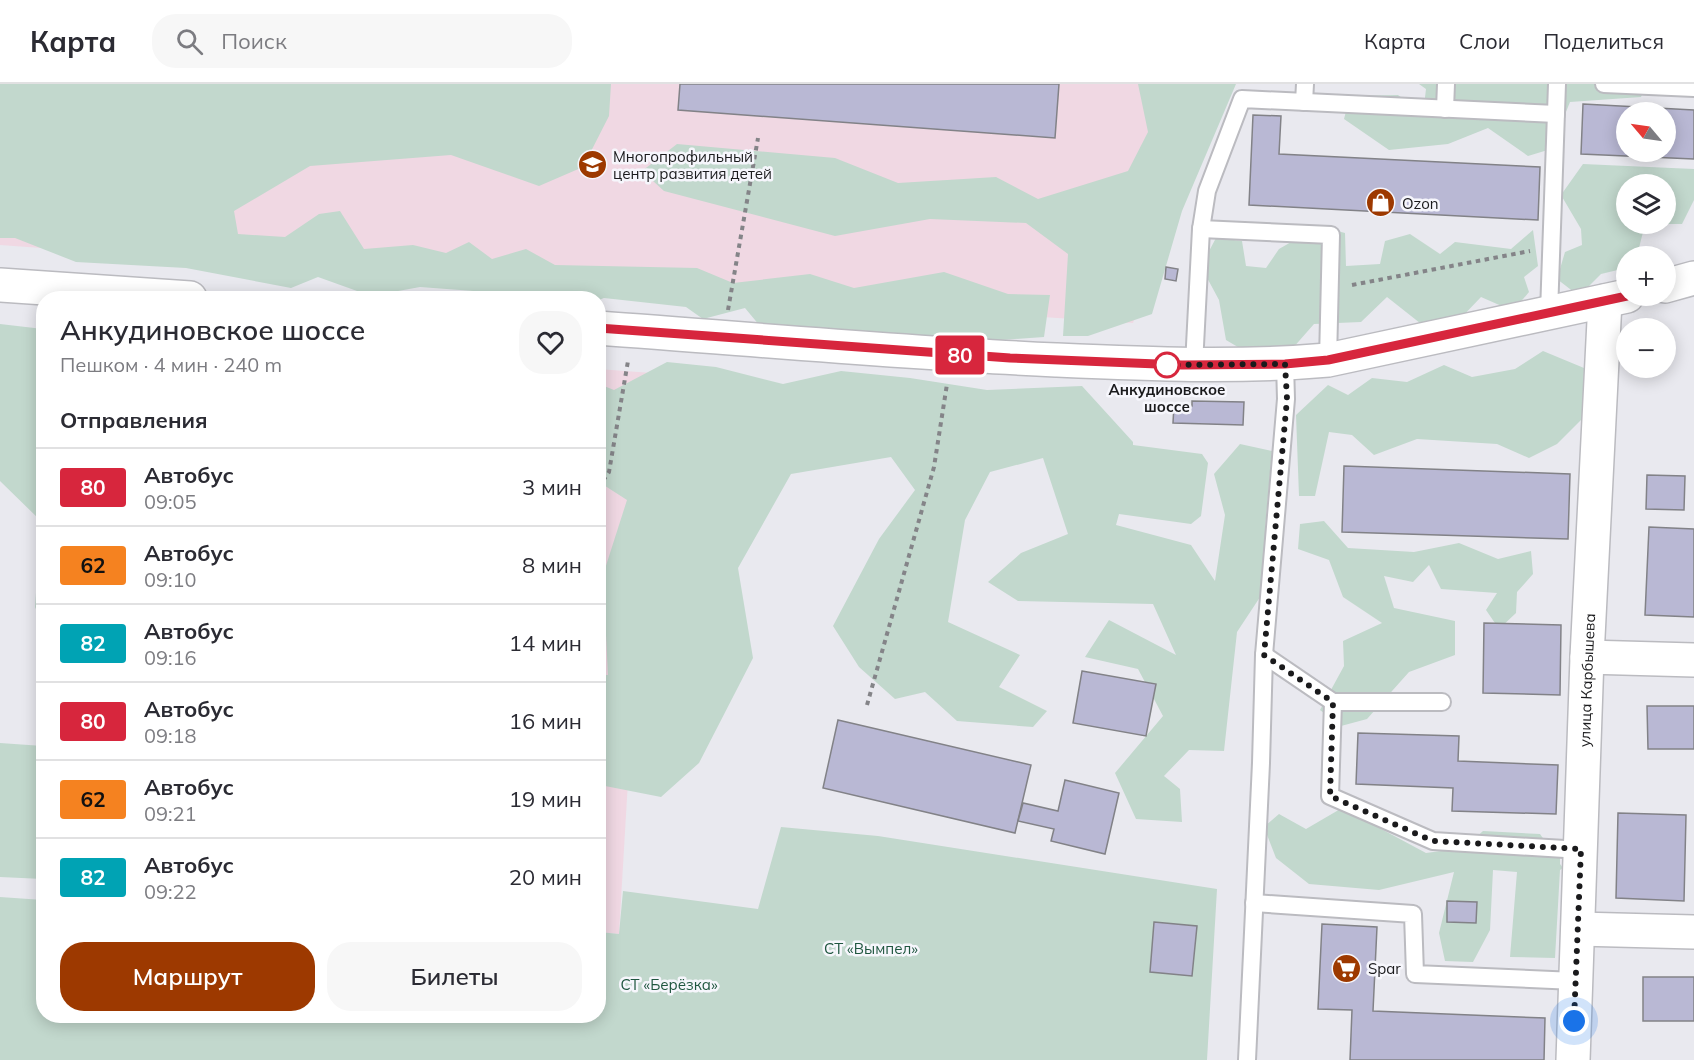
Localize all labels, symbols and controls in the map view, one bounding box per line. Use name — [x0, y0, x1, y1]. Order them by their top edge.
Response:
search box — [152, 14, 572, 68]
text: Карта — [30, 24, 116, 59]
icon: search — [173, 25, 206, 58]
text: Поиск — [221, 27, 287, 55]
text: Карта — [1364, 28, 1426, 54]
text: Слои — [1459, 28, 1510, 54]
text: Поделиться — [1543, 28, 1664, 54]
north arrow — [1616, 102, 1676, 162]
map controls — [1616, 102, 1676, 378]
place label: Многопрофильный центр развития детей — [613, 147, 772, 183]
school or university icon: Многопрофильный центр развития детей — [576, 149, 608, 181]
button: layers — [1616, 174, 1676, 234]
shop icon: Ozon — [1365, 187, 1397, 219]
place label: Ozon — [1402, 194, 1439, 213]
button: + — [1616, 246, 1676, 306]
button: heart — [519, 311, 582, 374]
text: Анкудиновское шоссе — [60, 312, 365, 347]
button: − — [1616, 318, 1676, 378]
line badge: 80 — [933, 336, 987, 374]
text: 80 — [947, 342, 973, 368]
text: Пешком · 4 мин · 240 m — [60, 352, 282, 377]
marker: Анкудиновское шоссе — [1154, 352, 1180, 378]
place label: Анкудиновское шоссе — [1109, 380, 1225, 416]
text: Отправления — [60, 406, 208, 434]
text: Автобус — [144, 461, 234, 489]
text: 3 мин — [522, 473, 582, 501]
text: 80 — [80, 474, 106, 500]
text: 09:05 — [144, 489, 197, 514]
text: Автобус — [144, 539, 234, 567]
text: 8 мин — [522, 551, 582, 579]
text: 62 — [80, 552, 106, 578]
text: 09:10 — [144, 567, 197, 592]
street label: улица Карбышева — [1574, 613, 1599, 747]
text: Автобус — [144, 617, 234, 645]
text: 14 мин — [509, 629, 582, 657]
text: 82 — [80, 630, 106, 656]
text: 09:16 — [144, 645, 197, 670]
text: Автобус — [144, 695, 234, 723]
text: 16 мин — [509, 707, 582, 735]
text: 80 — [80, 708, 106, 734]
text: 09:18 — [144, 723, 197, 748]
text: Автобус — [144, 773, 234, 801]
text: 19 мин — [509, 785, 582, 813]
text: 62 — [80, 786, 106, 812]
text: 09:21 — [144, 801, 197, 826]
text: Автобус — [144, 851, 234, 879]
text: 20 мин — [509, 863, 582, 891]
text: 82 — [80, 864, 106, 890]
text: 09:22 — [144, 879, 197, 904]
park label: СТ «Вымпел» — [824, 939, 918, 958]
button: Маршрут — [60, 942, 315, 1011]
button: Билеты — [327, 942, 582, 1011]
supermarket icon: Spar — [1331, 952, 1363, 984]
place label: Spar — [1368, 959, 1401, 978]
park label: СТ «Берёзка» — [620, 975, 718, 994]
your location — [1559, 1006, 1589, 1036]

